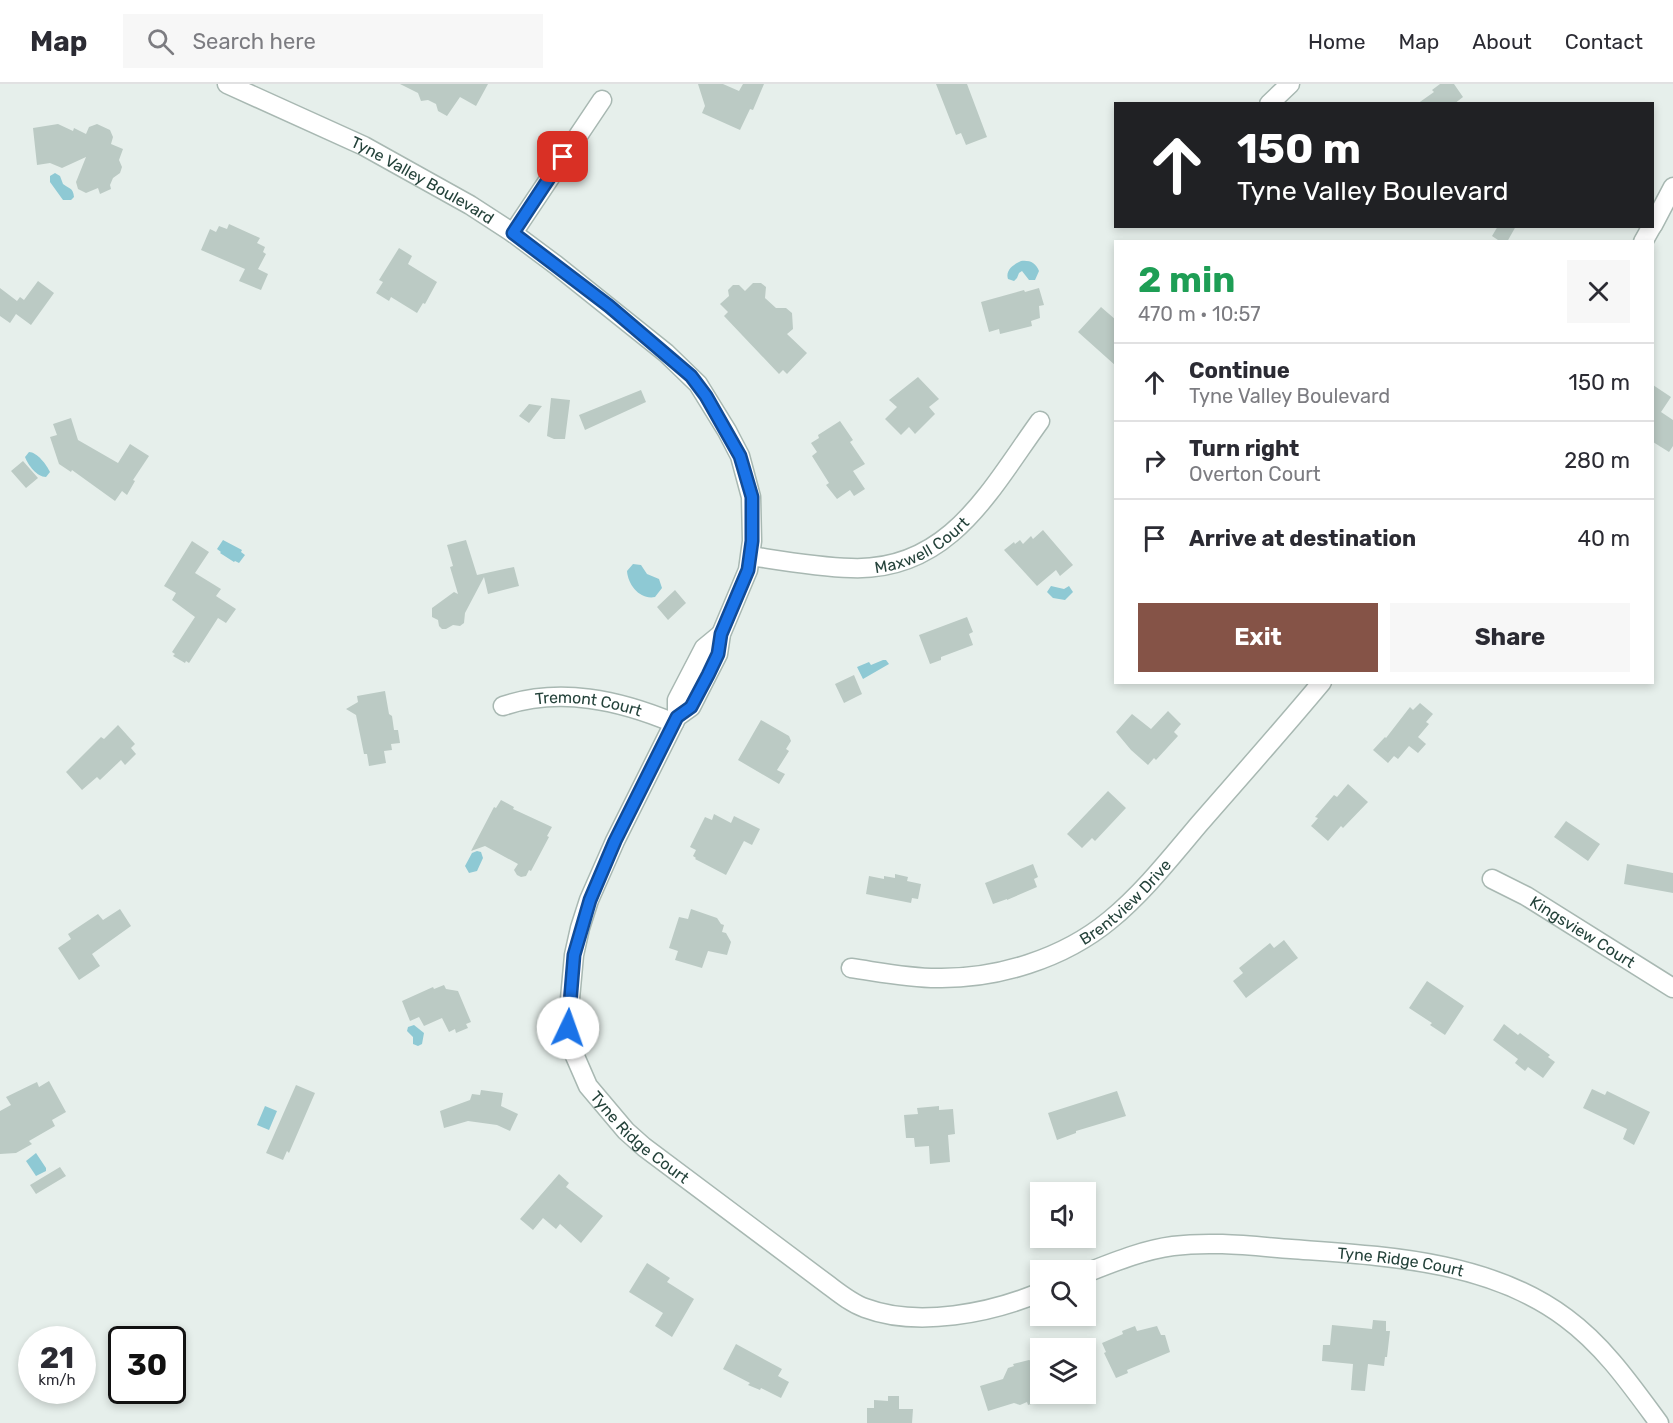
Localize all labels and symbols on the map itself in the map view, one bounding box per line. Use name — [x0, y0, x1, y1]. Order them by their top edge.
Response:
pin — [537, 131, 588, 182]
street label: Tyne Valley Boulevard — [348, 132, 498, 228]
street label: Maxwell Court — [873, 513, 973, 577]
street label: Tremont Court — [534, 687, 644, 720]
street label: Brentview Drive — [1076, 855, 1175, 949]
street label: Kingsview Court — [1527, 892, 1639, 972]
position arrow — [536, 996, 600, 1060]
street label: Tyne Ridge Court — [587, 1087, 693, 1187]
street label: Tyne Ridge Court — [1337, 1243, 1466, 1280]
speed limit sign: 30 — [108, 1326, 186, 1404]

